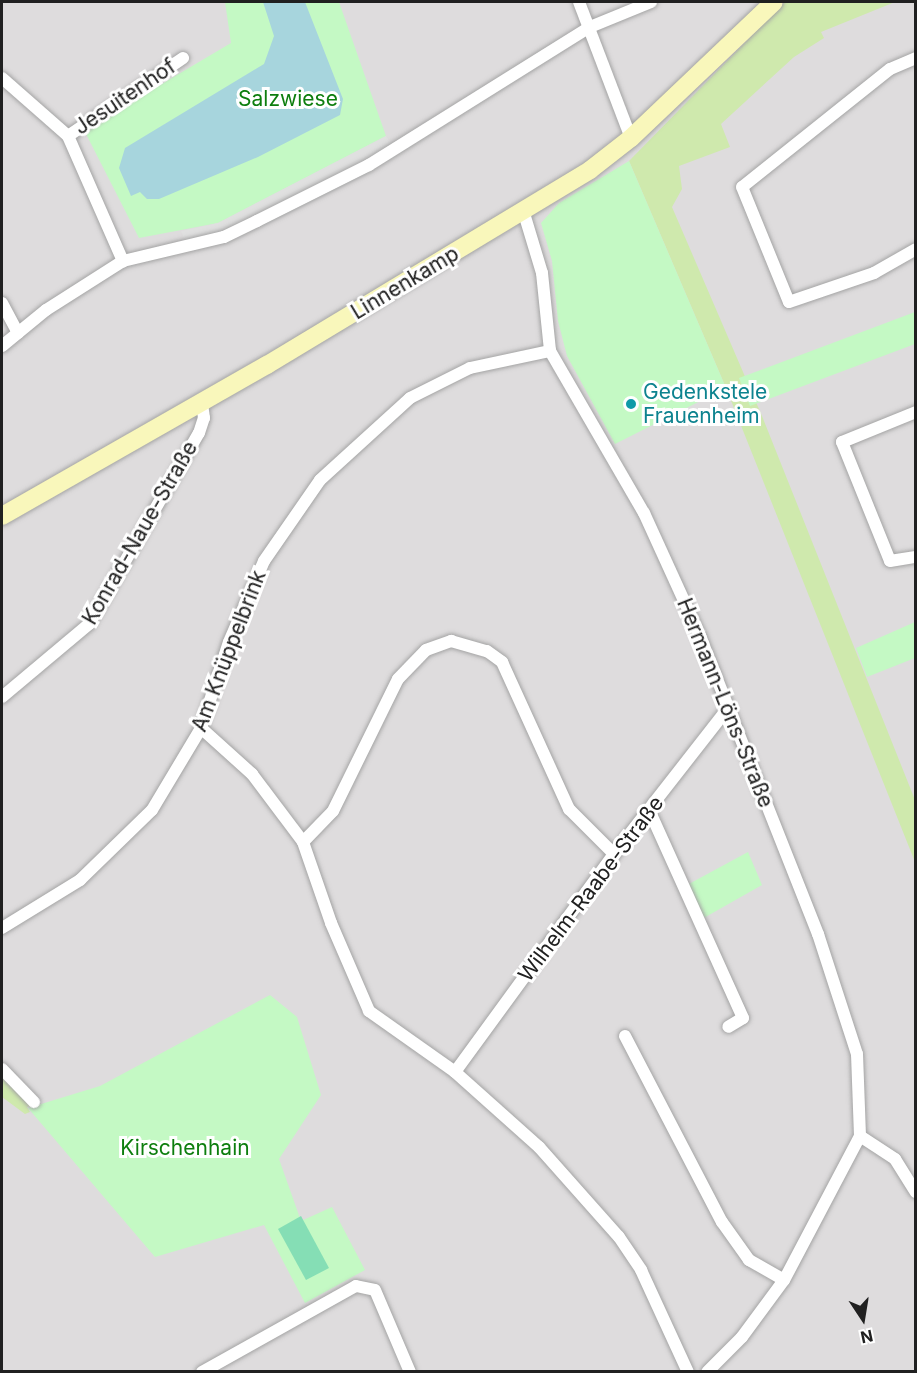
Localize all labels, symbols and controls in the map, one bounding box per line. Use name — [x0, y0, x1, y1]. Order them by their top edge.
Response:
street label: Jesuitenhof — [69, 54, 181, 140]
park label: Salzwiese — [238, 86, 338, 112]
street label: Linnenkamp — [347, 241, 463, 325]
place label: Gedenkstele Frauenheim — [643, 379, 767, 429]
marker: Gedenkstele Frauenheim — [624, 397, 638, 411]
street label: Konrad-Naue-Straße — [77, 437, 203, 629]
street label: Am Knüppelbrink — [187, 567, 271, 735]
street label: Hermann-Löns-Straße — [671, 595, 779, 811]
street label: Wilhelm-Raabe-Straße — [513, 791, 669, 987]
park label: Kirschenhain — [120, 1135, 250, 1161]
north arrow — [833, 1289, 893, 1349]
text: N — [859, 1326, 875, 1348]

